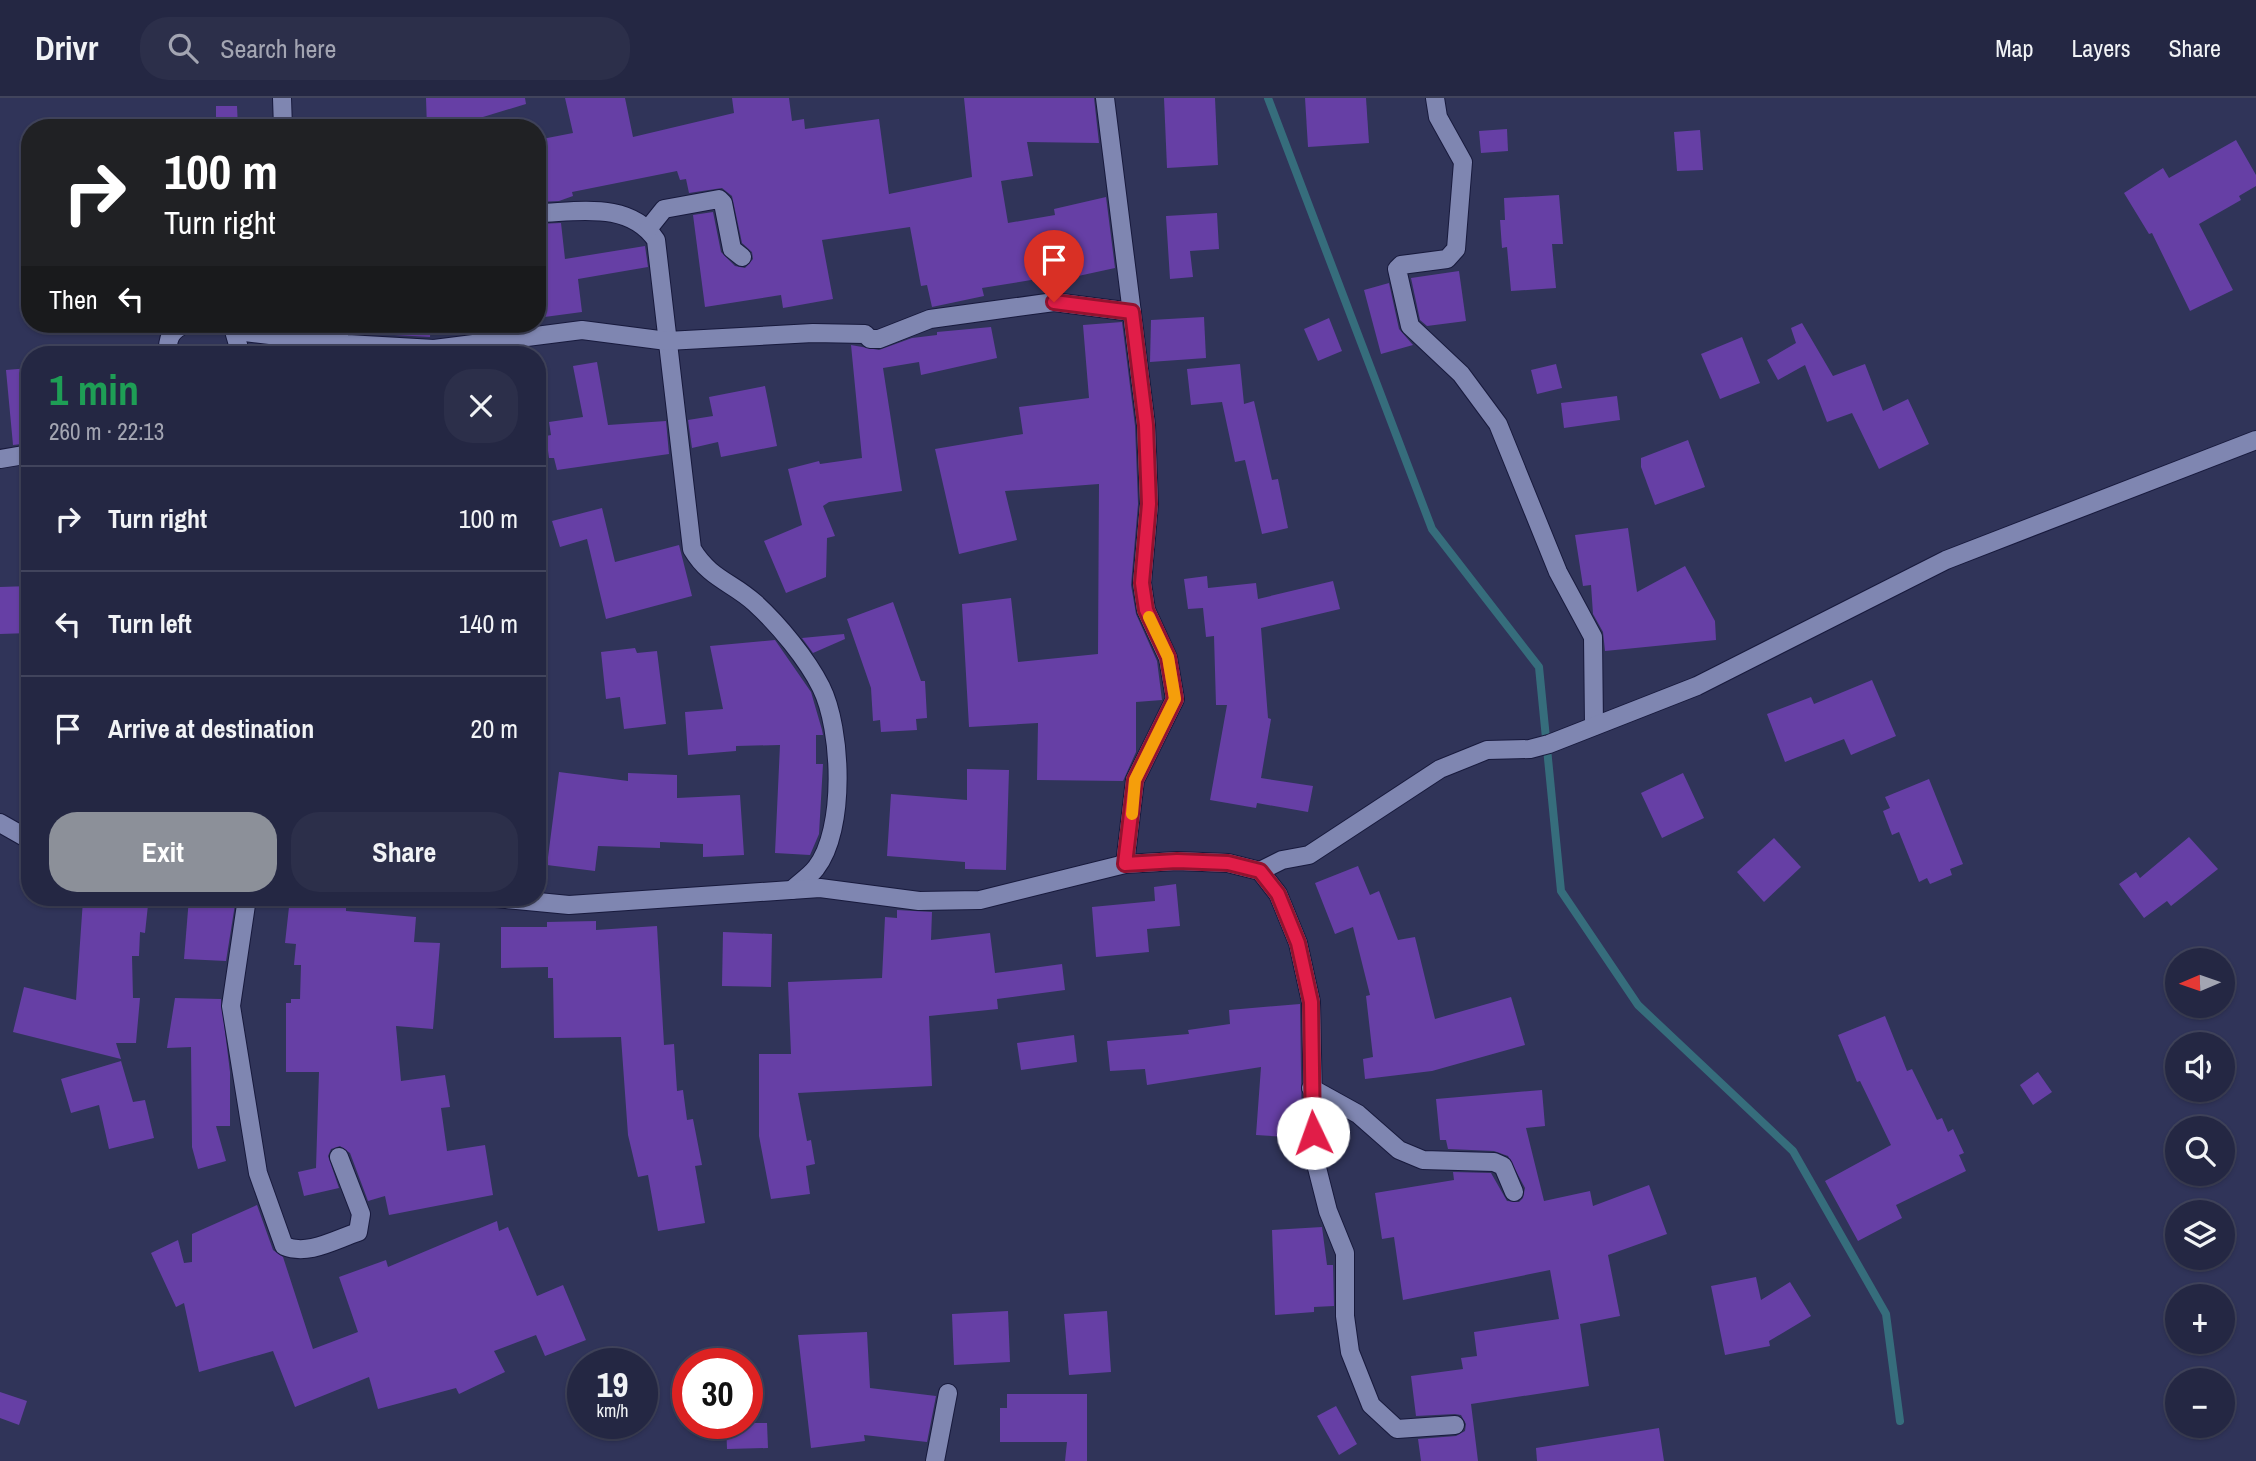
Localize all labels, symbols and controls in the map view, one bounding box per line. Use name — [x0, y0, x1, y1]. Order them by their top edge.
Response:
search box — [140, 17, 630, 80]
text: Drivr — [35, 26, 98, 70]
icon: search — [164, 29, 202, 67]
text: Search here — [220, 31, 336, 66]
text: Map — [1995, 32, 2033, 64]
text: Layers — [2071, 32, 2130, 64]
text: Share — [2168, 32, 2221, 64]
text: 100 m — [164, 138, 278, 204]
icon: right — [49, 147, 140, 238]
text: Turn right — [164, 201, 276, 244]
pin — [1024, 230, 1084, 302]
icon: arrive — [1035, 241, 1073, 279]
icon: left — [112, 280, 150, 318]
text: Then — [49, 282, 98, 317]
text: 1 min — [49, 362, 139, 418]
button: close — [444, 369, 518, 443]
text: 260 m · 22:13 — [49, 416, 164, 447]
icon: right — [49, 500, 87, 538]
text: Turn right — [108, 501, 207, 536]
text: 100 m — [459, 501, 518, 536]
icon: left — [49, 605, 87, 643]
text: Turn left — [108, 606, 192, 641]
text: 140 m — [459, 606, 518, 641]
icon: arrive — [49, 710, 87, 748]
text: Arrive at destination — [108, 711, 314, 746]
text: 20 m — [471, 711, 518, 746]
button: Exit — [49, 812, 277, 892]
button: Share — [291, 812, 518, 892]
north arrow — [2165, 948, 2235, 1018]
map controls — [2165, 948, 2235, 1438]
button: sound — [2165, 1032, 2235, 1102]
position arrow — [1276, 1096, 1350, 1170]
button: search — [2165, 1116, 2235, 1186]
button: layers — [2165, 1200, 2235, 1270]
button: + — [2165, 1284, 2235, 1354]
speed limit sign: 30 — [672, 1348, 763, 1439]
text: 19 — [597, 1361, 628, 1408]
button: − — [2165, 1368, 2235, 1438]
text: km/h — [597, 1398, 629, 1423]

